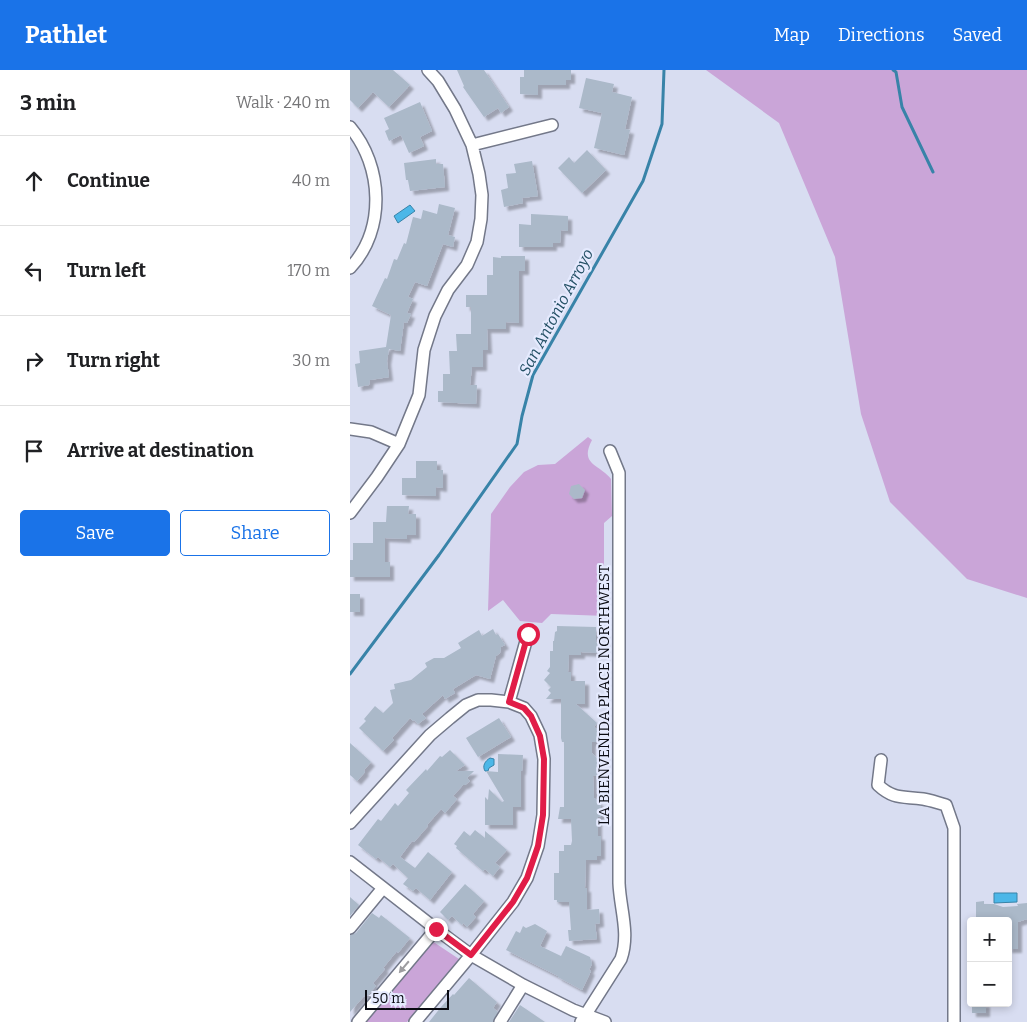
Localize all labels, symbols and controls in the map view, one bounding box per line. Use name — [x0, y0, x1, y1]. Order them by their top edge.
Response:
text: Pathlet — [25, 21, 107, 49]
text: Map — [774, 24, 810, 46]
text: Directions — [838, 24, 925, 46]
text: Saved — [953, 24, 1002, 46]
text: 3 min — [20, 90, 76, 116]
text: Walk · 240 m — [236, 93, 330, 112]
icon: ahead — [20, 167, 48, 195]
text: Continue — [67, 169, 150, 192]
text: 40 m — [292, 171, 330, 190]
water label: San Antonio Arroyo — [515, 246, 597, 378]
icon: left — [20, 257, 48, 285]
text: Turn left — [67, 259, 146, 282]
text: 170 m — [287, 261, 330, 280]
icon: right — [20, 347, 48, 375]
text: Turn right — [67, 349, 160, 372]
text: 30 m — [292, 351, 330, 370]
icon: arrive — [20, 437, 48, 465]
text: Arrive at destination — [67, 439, 254, 462]
button: Save — [20, 510, 170, 556]
button: Share — [180, 510, 330, 556]
street label: LA BIENVENIDA PLACE NORTHWEST — [595, 564, 613, 825]
route start — [517, 623, 540, 646]
map controls — [967, 917, 1012, 1007]
button: + — [967, 917, 1012, 962]
route end — [425, 918, 448, 941]
one-way arrow — [399, 960, 410, 973]
button: − — [967, 962, 1012, 1007]
scale bar — [365, 987, 449, 1010]
text: 50 m — [372, 990, 405, 1007]

